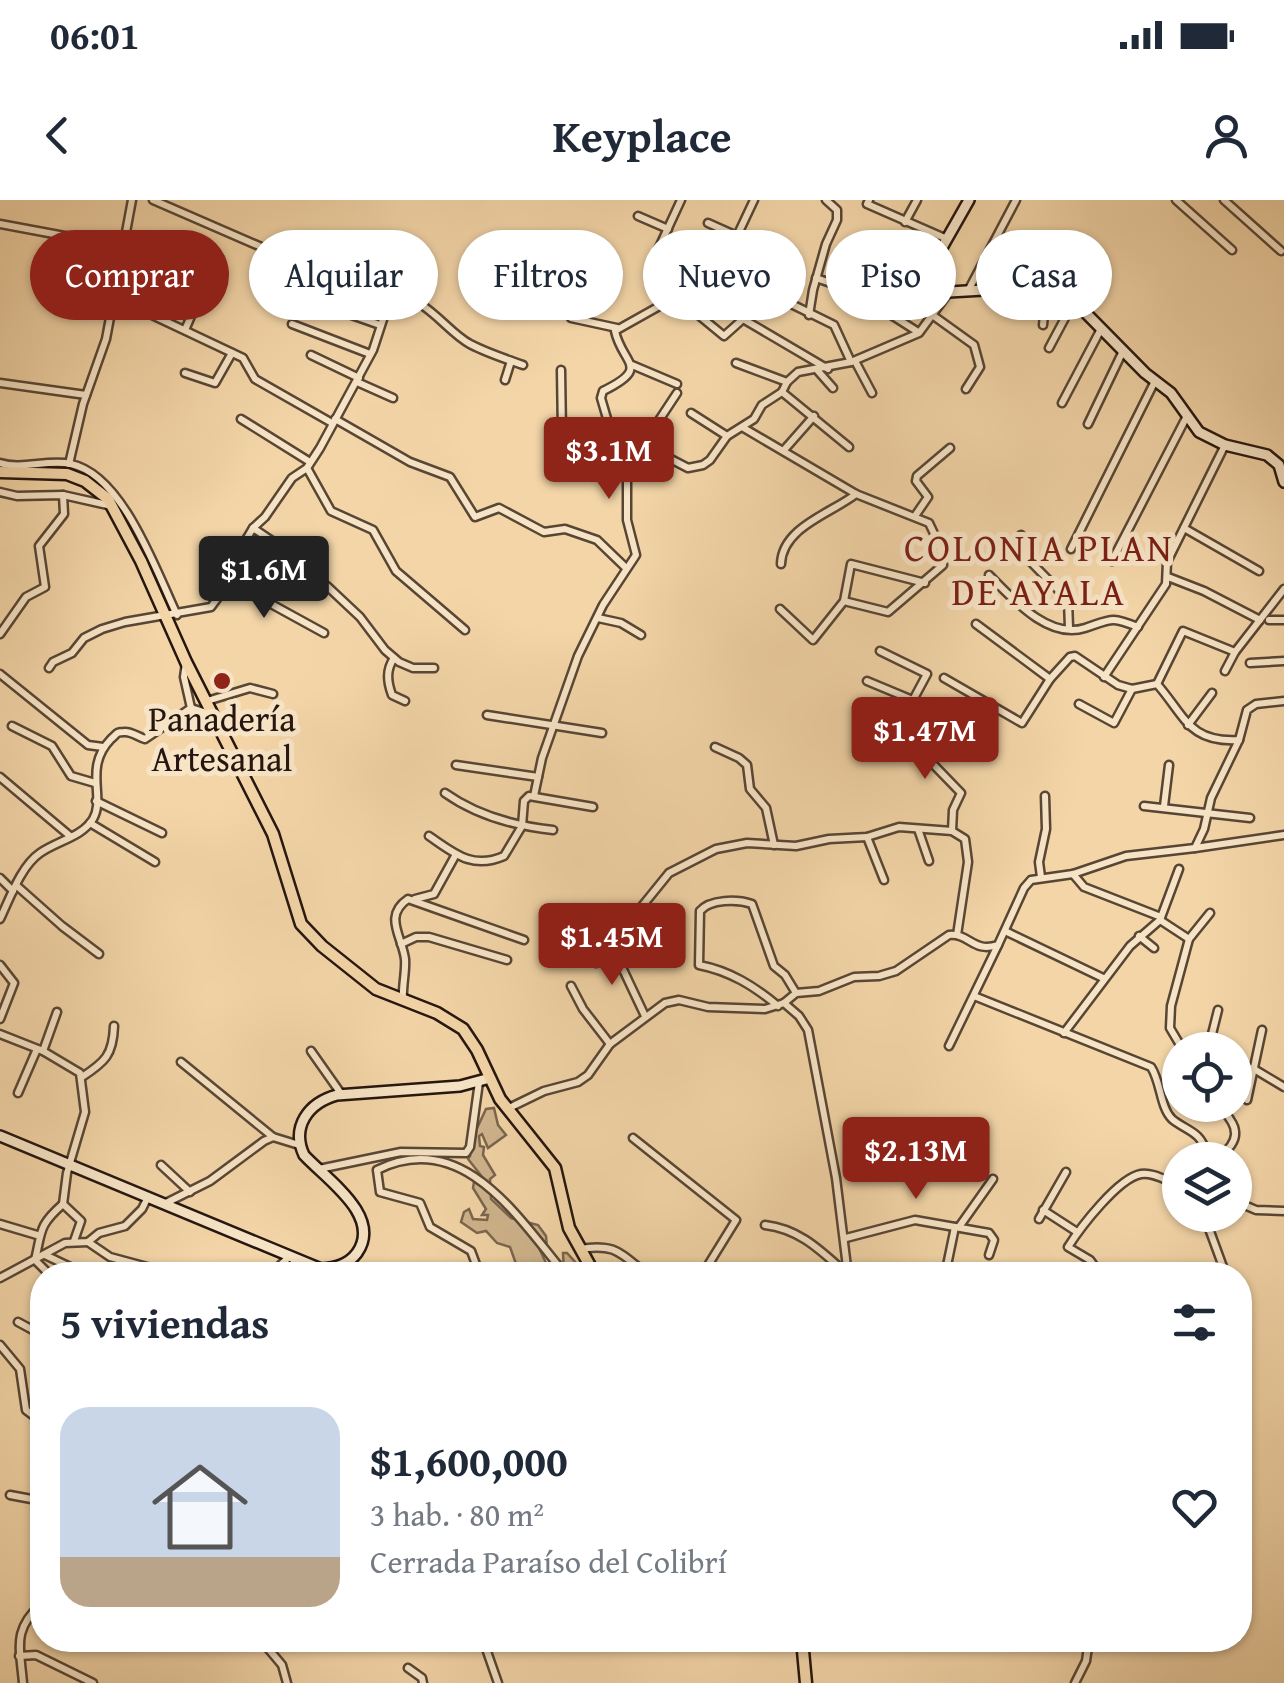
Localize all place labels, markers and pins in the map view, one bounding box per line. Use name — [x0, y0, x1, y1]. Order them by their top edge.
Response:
pin: $3.1M — [539, 417, 679, 502]
pin: $1.6M — [194, 536, 334, 621]
marker: Panadería Artesanal — [211, 670, 233, 692]
place label: Panadería Artesanal — [148, 693, 296, 784]
pin: $1.47M — [844, 697, 1006, 782]
pin: $1.45M — [531, 903, 693, 988]
pin: $2.13M — [835, 1117, 997, 1202]

